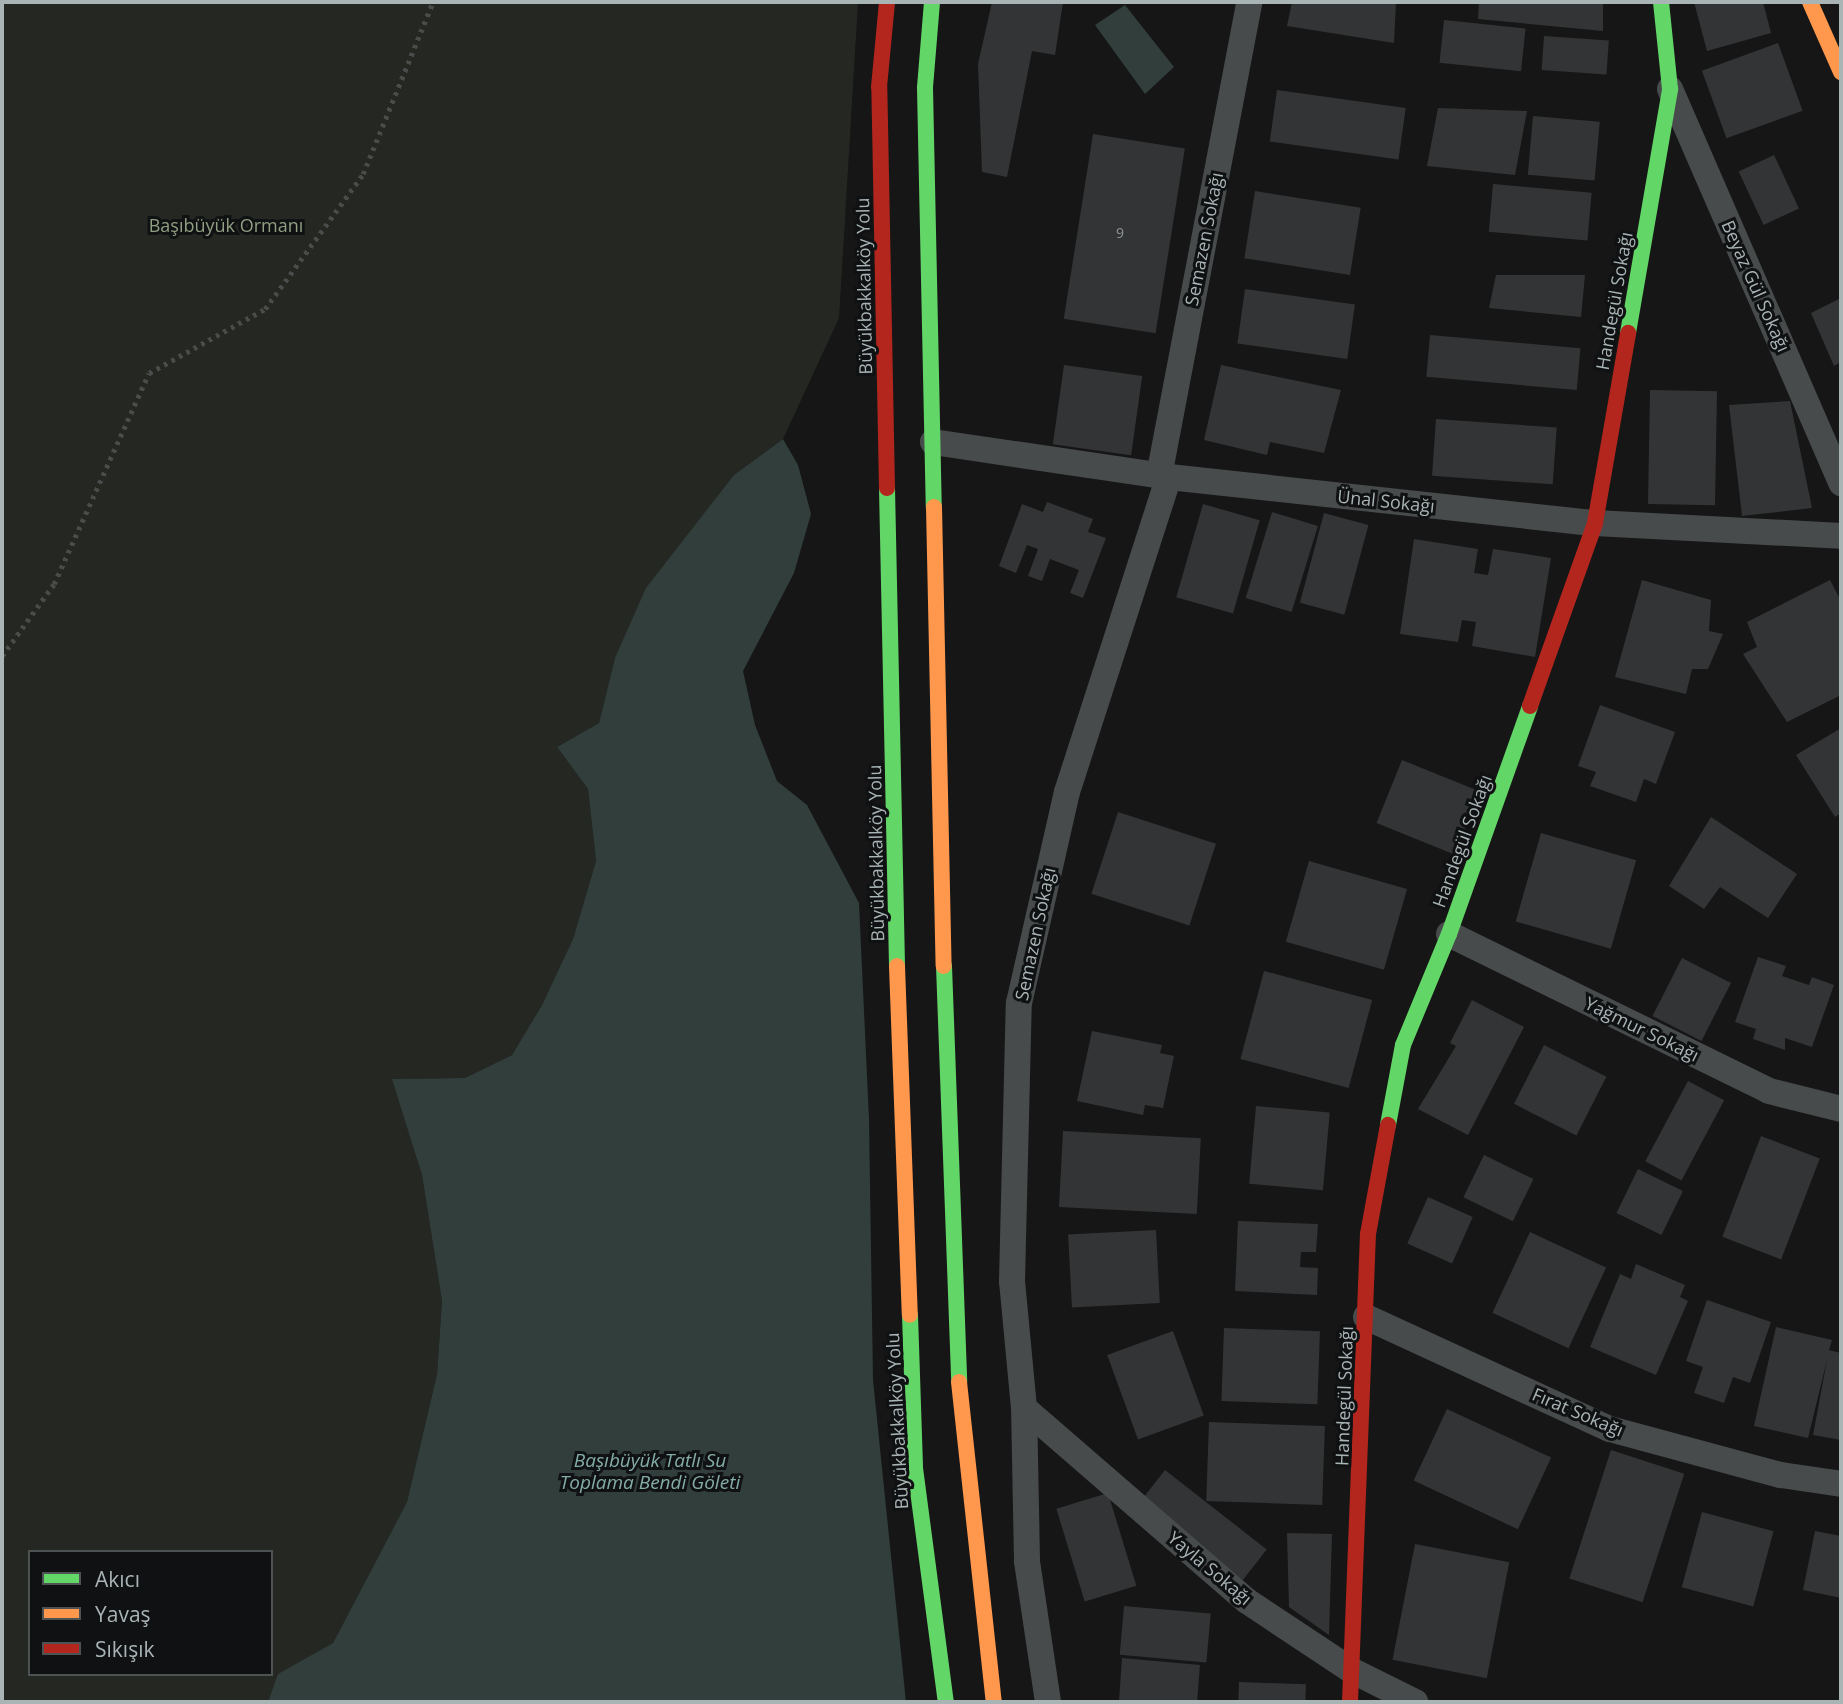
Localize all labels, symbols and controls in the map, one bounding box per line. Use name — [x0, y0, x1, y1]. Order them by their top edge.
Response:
street label: Semazen Sokağı — [1180, 170, 1228, 308]
street label: Büyükbakkalköy Yolu — [852, 197, 876, 375]
park label: Başıbüyük Ormanı — [149, 214, 303, 236]
street label: Beyaz Gül Sokağı — [1717, 217, 1795, 355]
house number: 9 — [1116, 225, 1124, 241]
street label: Handegül Sokağı — [1591, 230, 1637, 372]
street label: Ünal Sokağı — [1336, 485, 1436, 517]
street label: Büyükbakkalköy Yolu — [864, 764, 888, 942]
street label: Handegül Sokağı — [1428, 772, 1496, 910]
street label: Semazen Sokağı — [1010, 866, 1060, 1002]
street label: Yağmur Sokağı — [1582, 992, 1702, 1066]
street label: Handegül Sokağı — [1331, 1326, 1357, 1466]
street label: Büyükbakkalköy Yolu — [882, 1332, 912, 1510]
street label: Fırat Sokağı — [1529, 1383, 1627, 1441]
water label: Başıbüyük Tatlı Su Toplama Bendi Göleti — [560, 1450, 740, 1494]
street label: Yayla Sokağı — [1164, 1527, 1256, 1609]
legend — [28, 1550, 273, 1676]
text: Akıcı — [95, 1565, 140, 1593]
text: Yavaş — [95, 1600, 151, 1628]
text: Sıkışık — [95, 1635, 155, 1663]

